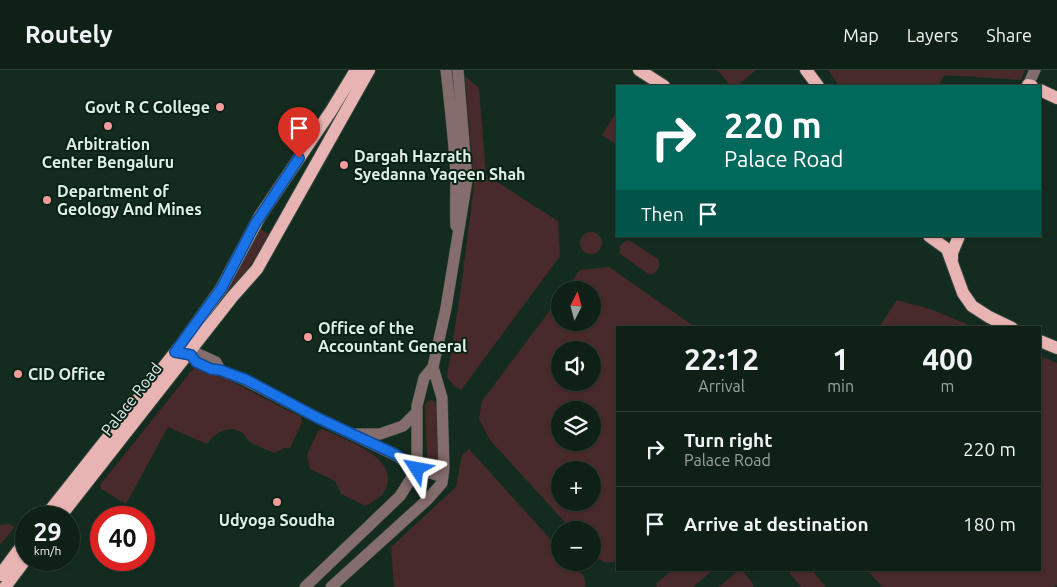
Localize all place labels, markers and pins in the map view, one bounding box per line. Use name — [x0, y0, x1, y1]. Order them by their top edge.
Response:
place label: Govt R C College — [85, 98, 210, 116]
marker: Govt R C College — [214, 101, 226, 113]
pin — [278, 107, 320, 158]
marker: Arbitration Center Bengaluru — [102, 120, 114, 132]
place label: Arbitration Center Bengaluru — [42, 135, 174, 171]
place label: Dargah Hazrath Syedanna Yaqeen Shah — [354, 147, 525, 183]
marker: Dargah Hazrath Syedanna Yaqeen Shah — [338, 159, 350, 171]
place label: Department of Geology And Mines — [57, 182, 202, 218]
marker: Department of Geology And Mines — [41, 194, 53, 206]
place label: Office of the Accountant General — [318, 319, 467, 355]
marker: Office of the Accountant General — [302, 331, 314, 343]
place label: CID Office — [28, 365, 105, 383]
marker: CID Office — [12, 368, 24, 380]
marker: Udyoga Soudha — [271, 496, 283, 508]
place label: Udyoga Soudha — [219, 511, 335, 529]

